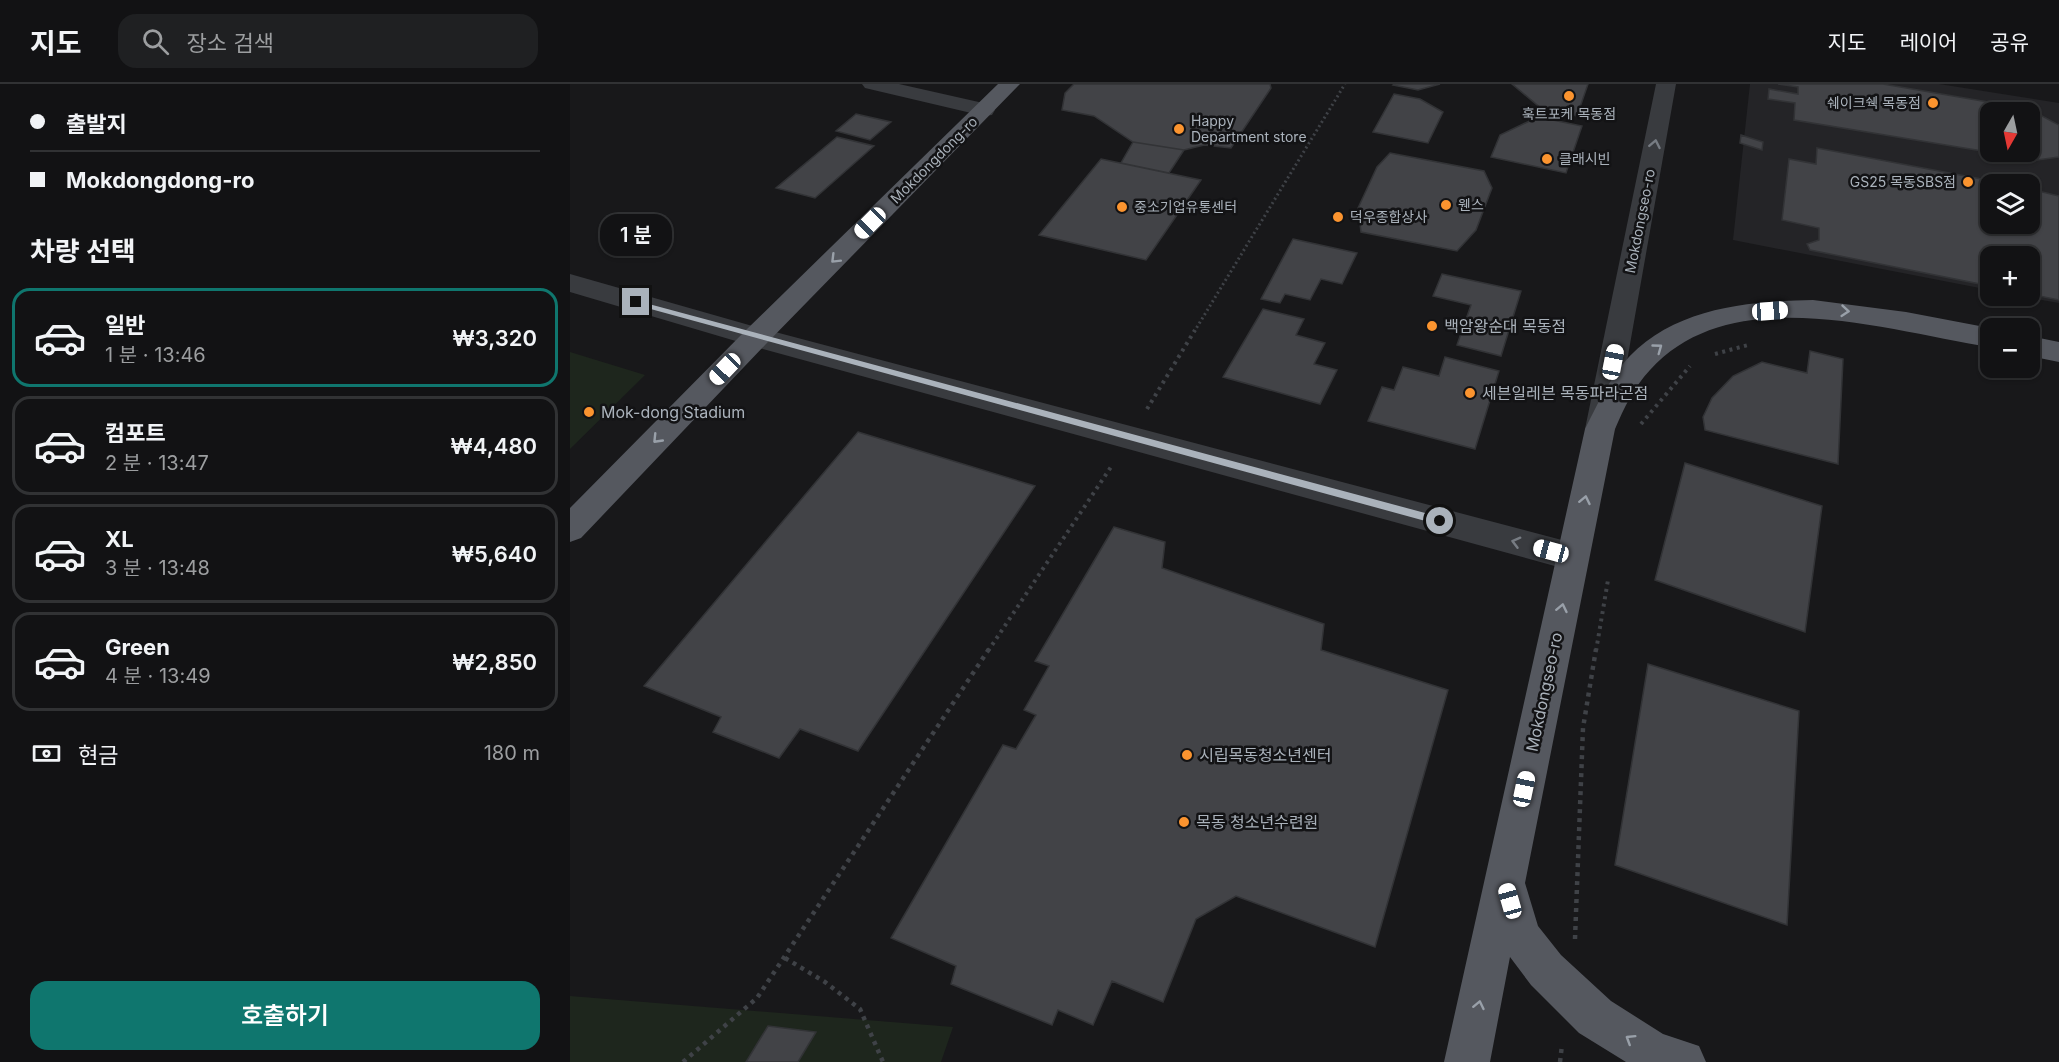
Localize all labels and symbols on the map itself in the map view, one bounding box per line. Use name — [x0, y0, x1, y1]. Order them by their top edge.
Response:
marker: 훅트포케 목동점 — [1562, 89, 1576, 103]
place label: 쉐이크쉑 목동점 — [1827, 94, 1921, 111]
marker: 쉐이크쉑 목동점 — [1926, 96, 1940, 110]
north arrow — [1980, 102, 2040, 162]
place label: 훅트포케 목동점 — [1522, 105, 1616, 122]
place label: Happy Department store — [1191, 112, 1307, 145]
street label: Mokdongdong-ro — [887, 113, 981, 207]
marker: Happy Department store — [1172, 122, 1186, 136]
one-way arrow — [1648, 140, 1661, 150]
place label: 클래시빈 — [1559, 150, 1611, 167]
marker: 클래시빈 — [1540, 152, 1554, 166]
street label: Mokdongseo-ro — [1621, 167, 1658, 275]
place label: GS25 목동SBS점 — [1850, 173, 1956, 190]
marker: GS25 목동SBS점 — [1961, 175, 1975, 189]
place label: 웬스 — [1458, 196, 1484, 213]
place label: 중소기업유통센터 — [1134, 198, 1237, 215]
marker: 웬스 — [1439, 198, 1453, 212]
marker: 중소기업유통센터 — [1115, 200, 1129, 214]
car — [851, 204, 889, 242]
place label: 덕우종합상사 — [1350, 208, 1427, 225]
marker: 덕우종합상사 — [1331, 210, 1345, 224]
callout: 1 분 — [600, 215, 672, 257]
one-way arrow — [831, 251, 842, 262]
route end — [622, 288, 649, 315]
car — [1751, 301, 1789, 321]
one-way arrow — [1840, 304, 1849, 317]
place label: 백암왕순대 목동점 — [1444, 316, 1566, 336]
marker: 백암왕순대 목동점 — [1425, 319, 1439, 333]
car — [1601, 343, 1625, 381]
one-way arrow — [1651, 344, 1662, 355]
car — [706, 350, 744, 388]
place label: 세븐일레븐 목동파라곤점 — [1482, 383, 1648, 403]
marker: 세븐일레븐 목동파라곤점 — [1463, 386, 1477, 400]
place label: Mok-dong Stadium — [601, 402, 745, 422]
marker: Mok-dong Stadium — [582, 405, 596, 419]
one-way arrow — [653, 432, 664, 442]
one-way arrow — [1578, 495, 1591, 505]
route start — [1426, 507, 1453, 534]
one-way arrow — [1511, 536, 1521, 549]
car — [1531, 538, 1571, 564]
one-way arrow — [1555, 604, 1568, 614]
street label: Mokdongseo-ro — [1522, 631, 1566, 753]
place label: 시립목동청소년센터 — [1199, 745, 1331, 765]
marker: 시립목동청소년센터 — [1180, 748, 1194, 762]
car — [1511, 770, 1537, 808]
place label: 목동 청소년수련원 — [1196, 812, 1318, 832]
marker: 목동 청소년수련원 — [1177, 815, 1191, 829]
car — [1496, 881, 1524, 921]
one-way arrow — [1472, 1000, 1485, 1010]
one-way arrow — [1626, 1034, 1636, 1046]

